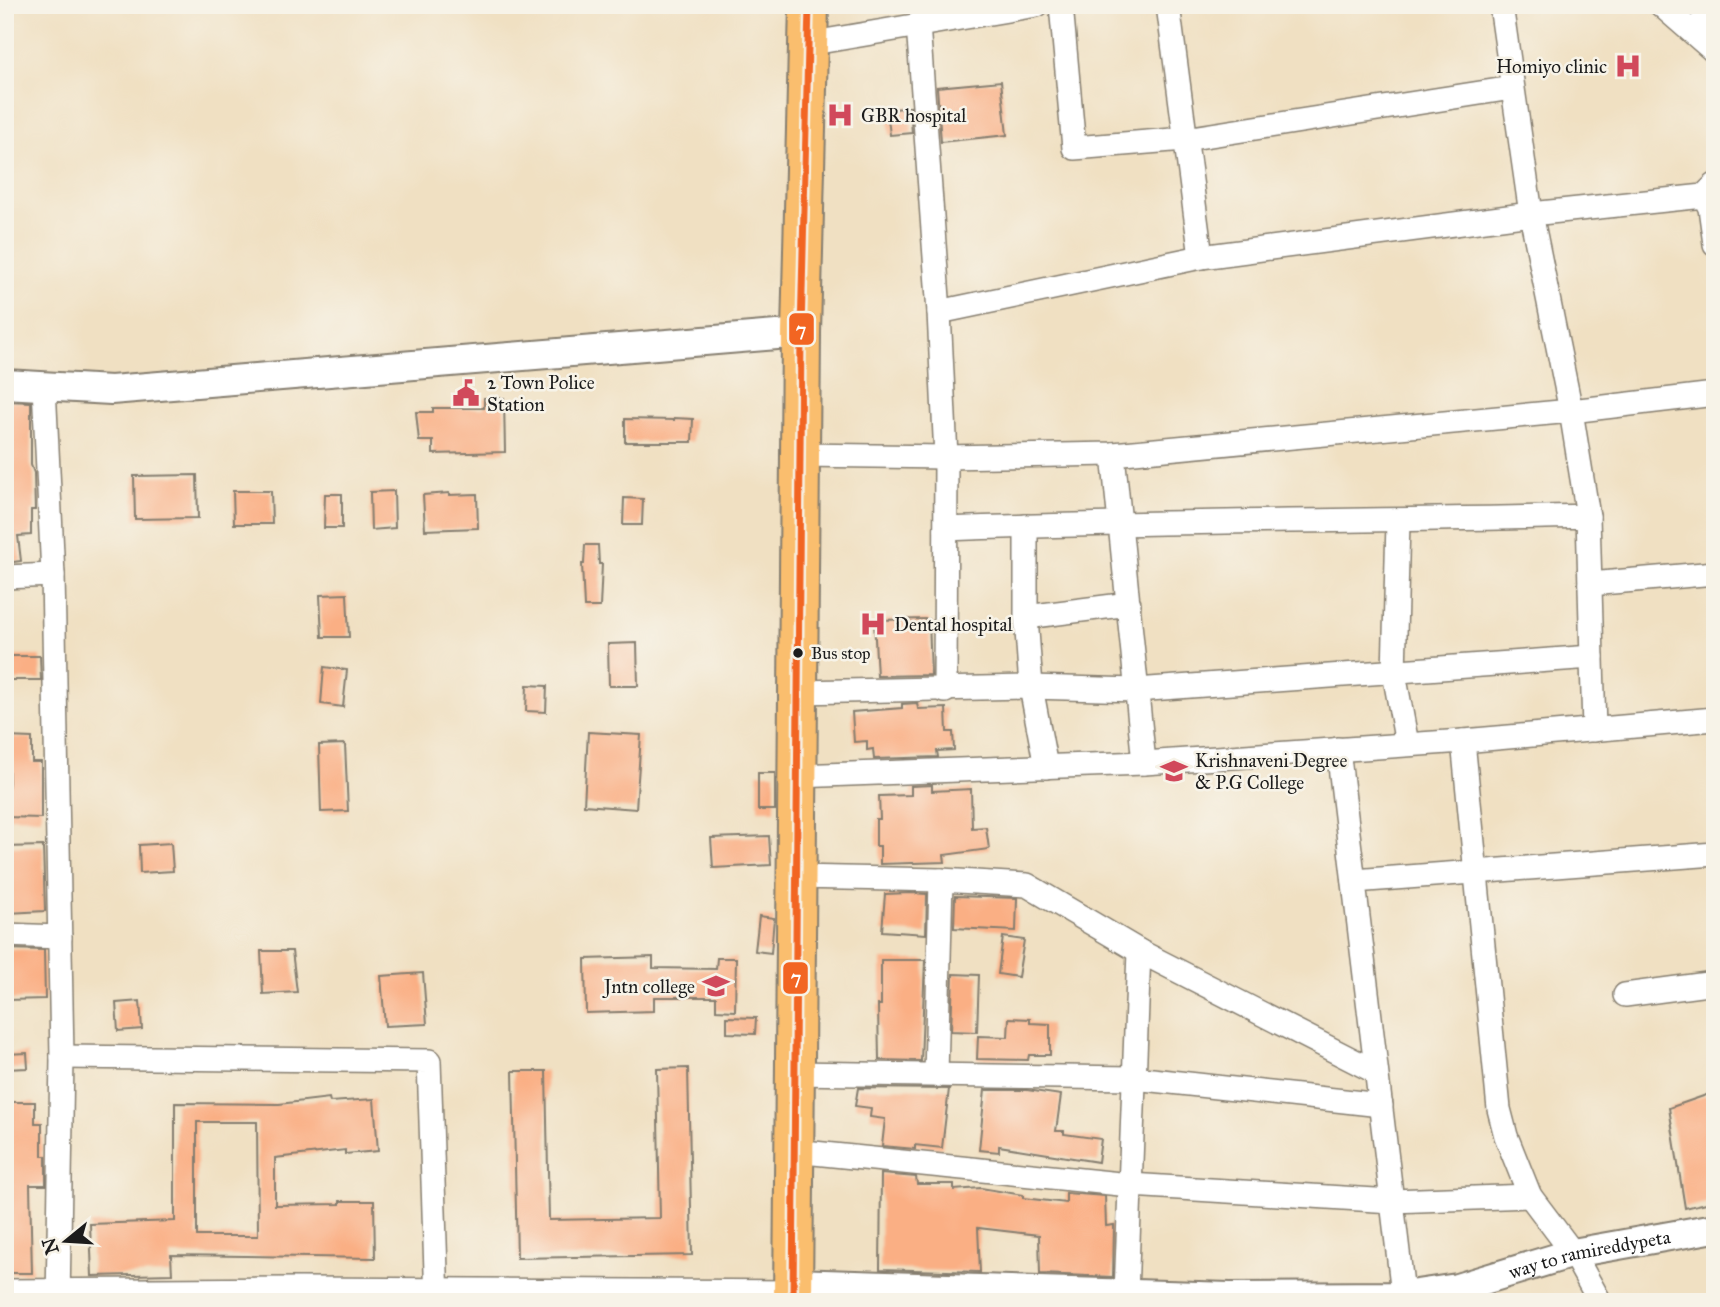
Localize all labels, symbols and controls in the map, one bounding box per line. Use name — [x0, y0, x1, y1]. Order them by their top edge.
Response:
hospital icon: Homiyo clinic — [1613, 51, 1643, 81]
place label: Homiyo clinic — [1496, 55, 1607, 78]
hospital icon: GBR hospital — [825, 100, 855, 130]
place label: GBR hospital — [861, 104, 967, 127]
line badge: 7 — [788, 312, 815, 346]
text: 7 — [796, 318, 806, 341]
place label: 2 Town Police Station — [487, 371, 595, 416]
public building icon: 2 Town Police Station — [451, 378, 481, 408]
hospital icon: Dental hospital — [858, 609, 888, 639]
place label: Dental hospital — [894, 613, 1014, 636]
place label: Bus stop — [811, 643, 871, 664]
marker: Bus stop — [791, 646, 805, 660]
place label: Krishnaveni Degree & P.G College — [1195, 749, 1348, 795]
school or university icon: Krishnaveni Degree & P.G College — [1159, 756, 1189, 786]
line badge: 7 — [782, 961, 809, 995]
text: 7 — [791, 966, 801, 989]
school or university icon: Jntn college — [701, 971, 731, 1001]
place label: Jntn college — [602, 975, 695, 999]
north arrow — [32, 1206, 102, 1276]
street label: way to ramireddypeta — [1506, 1224, 1673, 1283]
text: N — [37, 1235, 64, 1257]

